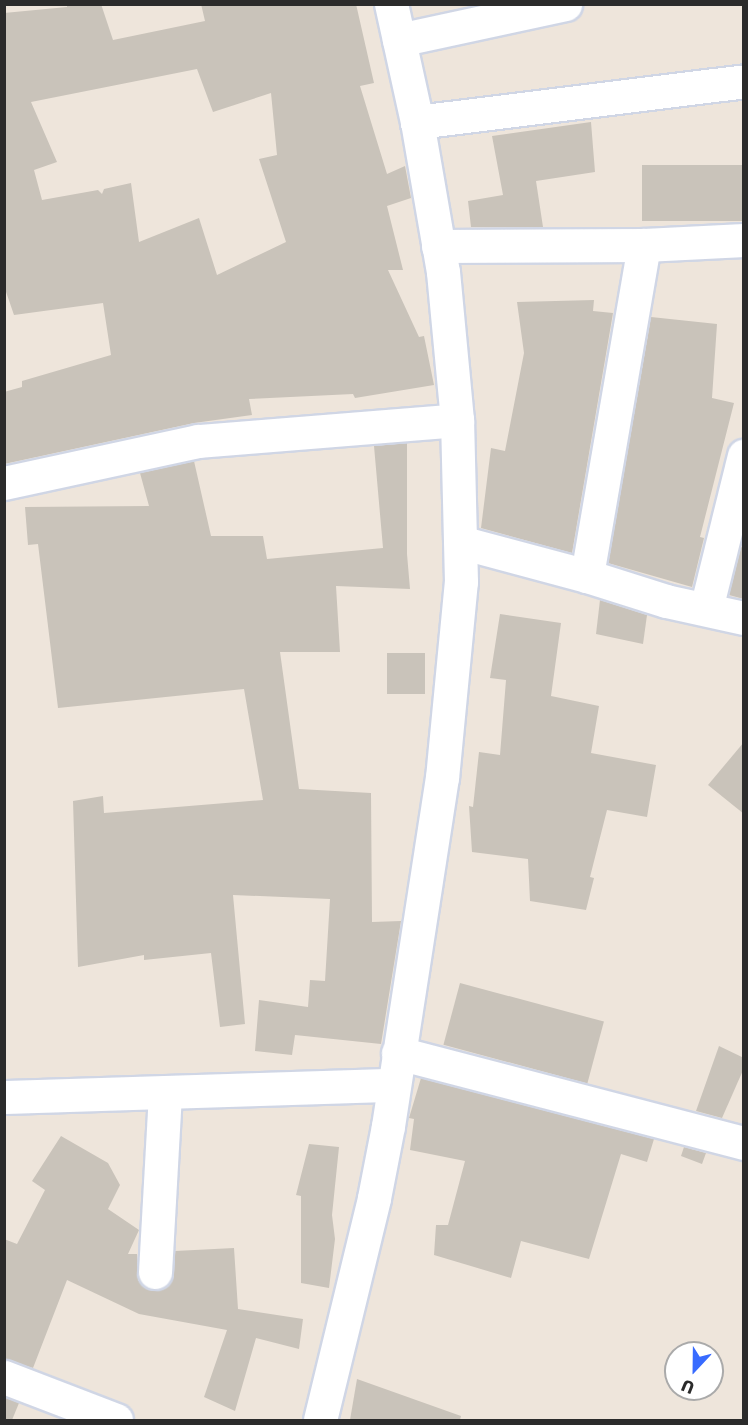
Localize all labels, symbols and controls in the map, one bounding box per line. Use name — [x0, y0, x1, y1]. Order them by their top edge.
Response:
north arrow — [664, 1341, 724, 1401]
text: U — [678, 1375, 697, 1398]

